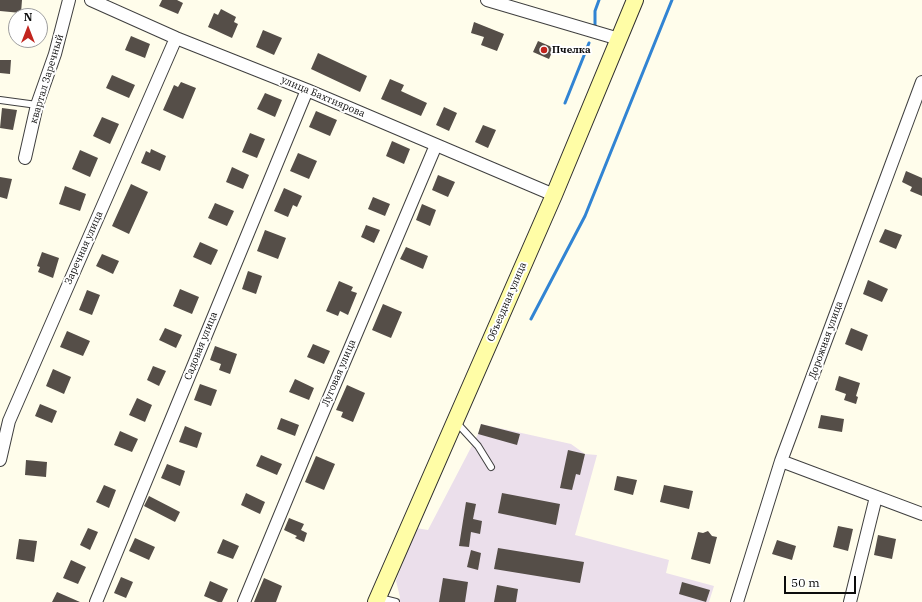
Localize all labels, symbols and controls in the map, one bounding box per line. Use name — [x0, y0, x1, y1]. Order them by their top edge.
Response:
north arrow — [8, 8, 48, 48]
text: N — [24, 10, 32, 24]
street label: квартал Заречный — [28, 33, 66, 125]
place label: Пчелка — [552, 44, 591, 56]
marker: Пчелка — [539, 45, 549, 55]
street label: улица Бахтиярова — [279, 74, 367, 120]
street label: Заречная улица — [62, 209, 106, 287]
street label: Объездная улица — [485, 260, 529, 344]
street label: Дорожная улица — [806, 299, 846, 381]
street label: Садовая улица — [182, 310, 220, 382]
street label: Луговая улица — [320, 338, 358, 408]
scale bar — [786, 568, 858, 594]
text: 50 m — [791, 575, 820, 590]

